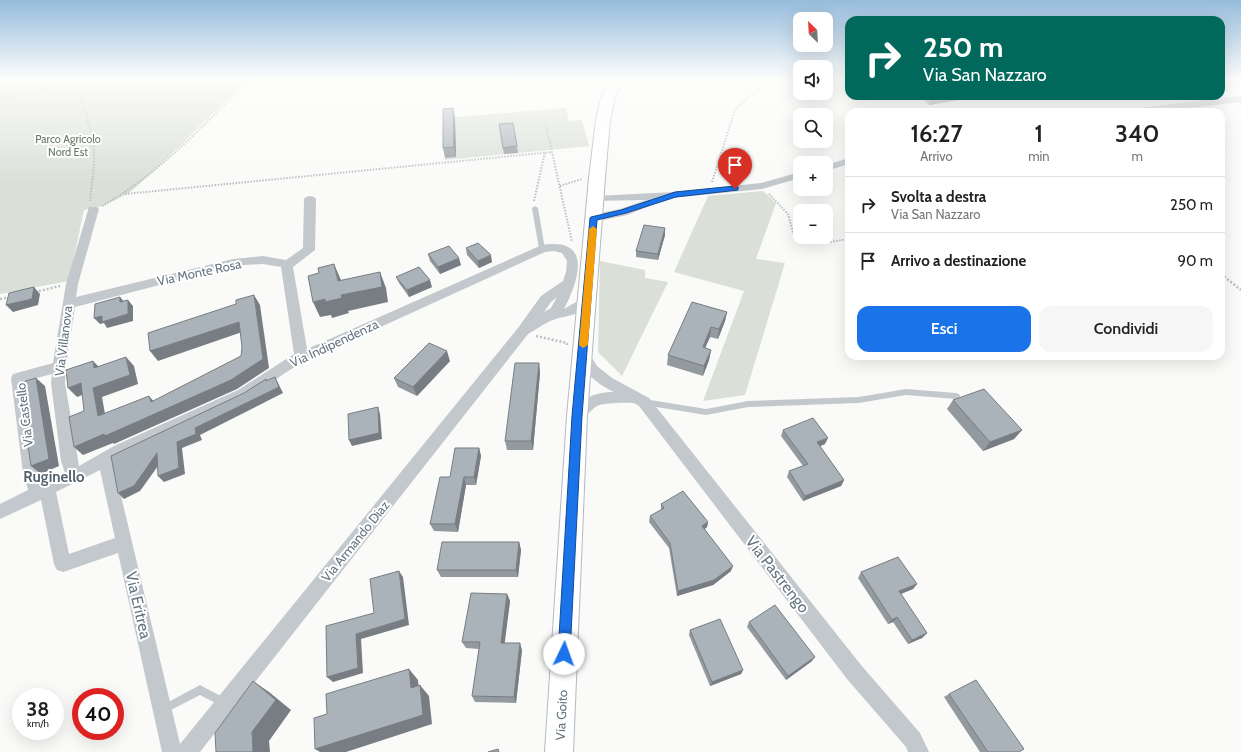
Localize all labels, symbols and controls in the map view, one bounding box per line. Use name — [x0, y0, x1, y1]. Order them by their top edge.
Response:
north arrow — [793, 12, 833, 52]
map controls — [793, 12, 833, 244]
text: 250 m — [923, 30, 1003, 64]
icon: right — [857, 32, 909, 84]
button: sound — [793, 60, 833, 100]
text: Via San Nazzaro — [923, 64, 1047, 86]
button: search — [793, 108, 833, 148]
text: 16:27 — [911, 119, 963, 148]
text: 1 — [1035, 119, 1043, 148]
text: 340 — [1115, 119, 1159, 148]
park label: Parco Agricolo Nord Est — [35, 132, 101, 159]
pin — [718, 148, 752, 189]
text: Arrivo — [920, 148, 953, 164]
text: min — [1028, 148, 1050, 164]
text: m — [1132, 148, 1143, 164]
icon: arrive — [724, 154, 746, 176]
button: + — [793, 156, 833, 196]
text: Svolta a destra — [891, 188, 986, 206]
icon: right — [857, 194, 879, 216]
text: 250 m — [1170, 196, 1213, 214]
button: − — [793, 204, 833, 244]
text: Via San Nazzaro — [891, 206, 980, 222]
icon: arrive — [857, 250, 879, 272]
text: Arrivo a destinazione — [891, 252, 1026, 270]
text: 90 m — [1177, 252, 1213, 270]
street label: Via Monte Rosa — [156, 255, 243, 289]
street label: Via Villanova — [51, 304, 75, 377]
button: Esci — [857, 306, 1031, 352]
button: Condividi — [1039, 306, 1213, 352]
street label: Via Indipendenza — [287, 315, 381, 370]
street label: Via Castello — [12, 382, 36, 448]
district label: Ruginello — [23, 468, 85, 486]
street label: Via Armando Diaz — [318, 497, 392, 585]
street label: Via Pastrengo — [742, 532, 814, 617]
street label: Via Eritrea — [122, 570, 156, 641]
position arrow — [543, 633, 585, 675]
speed limit sign: 40 — [72, 688, 124, 740]
street label: Via Goito — [552, 689, 570, 741]
text: 38 — [27, 697, 49, 721]
text: km/h — [27, 717, 49, 730]

